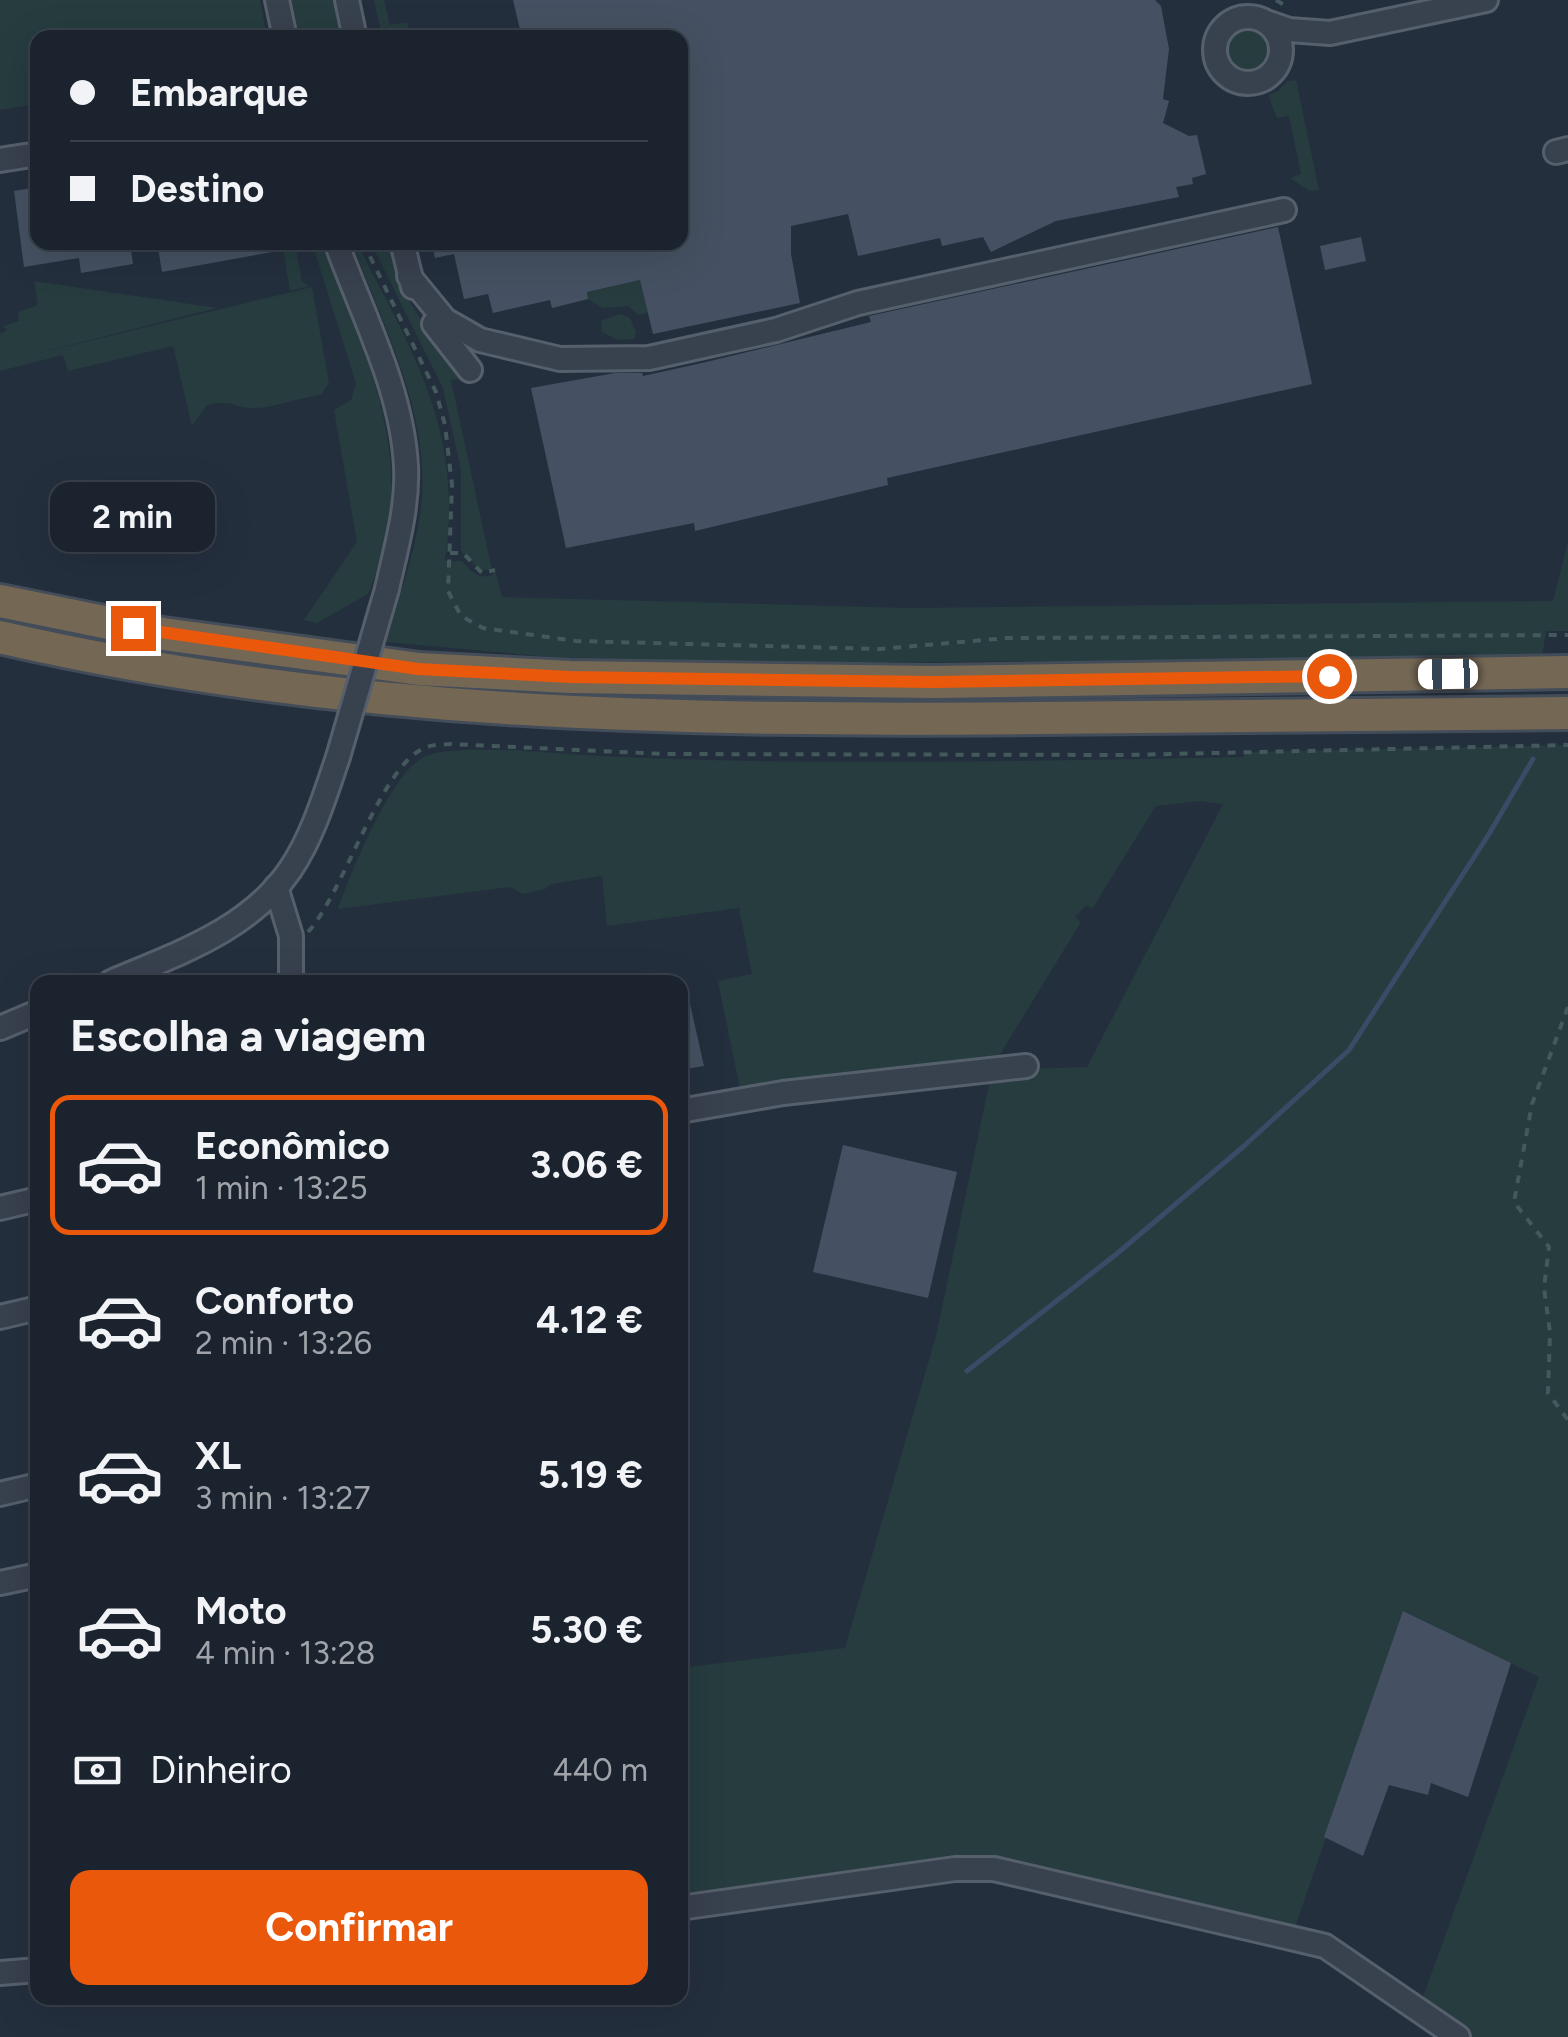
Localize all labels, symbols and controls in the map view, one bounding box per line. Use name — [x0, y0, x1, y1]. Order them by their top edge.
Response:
text: Embarque — [130, 70, 308, 116]
text: Destino — [130, 166, 264, 212]
callout: 2 min — [51, 483, 216, 553]
text: 2 min — [92, 498, 173, 536]
route end — [111, 606, 156, 651]
route start — [1307, 654, 1352, 699]
car — [1418, 658, 1478, 690]
text: Escolha a viagem — [70, 1008, 426, 1062]
icon: car — [75, 1120, 165, 1210]
text: Econômico — [195, 1123, 390, 1169]
text: 3.06 € — [530, 1142, 643, 1188]
text: 1 min · 13:25 — [195, 1169, 368, 1207]
icon: car — [75, 1275, 165, 1365]
text: Conforto — [195, 1278, 354, 1324]
text: 4.12 € — [536, 1297, 643, 1343]
text: 2 min · 13:26 — [195, 1324, 372, 1362]
icon: car — [75, 1430, 165, 1520]
text: XL — [195, 1433, 241, 1479]
text: 5.19 € — [538, 1452, 643, 1498]
text: 3 min · 13:27 — [195, 1479, 371, 1517]
icon: car — [75, 1585, 165, 1675]
text: Moto — [195, 1588, 287, 1634]
text: 5.30 € — [530, 1607, 643, 1653]
text: 4 min · 13:28 — [195, 1634, 375, 1672]
icon: cash — [70, 1743, 125, 1798]
text: Dinheiro — [150, 1747, 292, 1793]
text: 440 m — [553, 1751, 648, 1789]
button: Confirmar — [70, 1870, 648, 1985]

